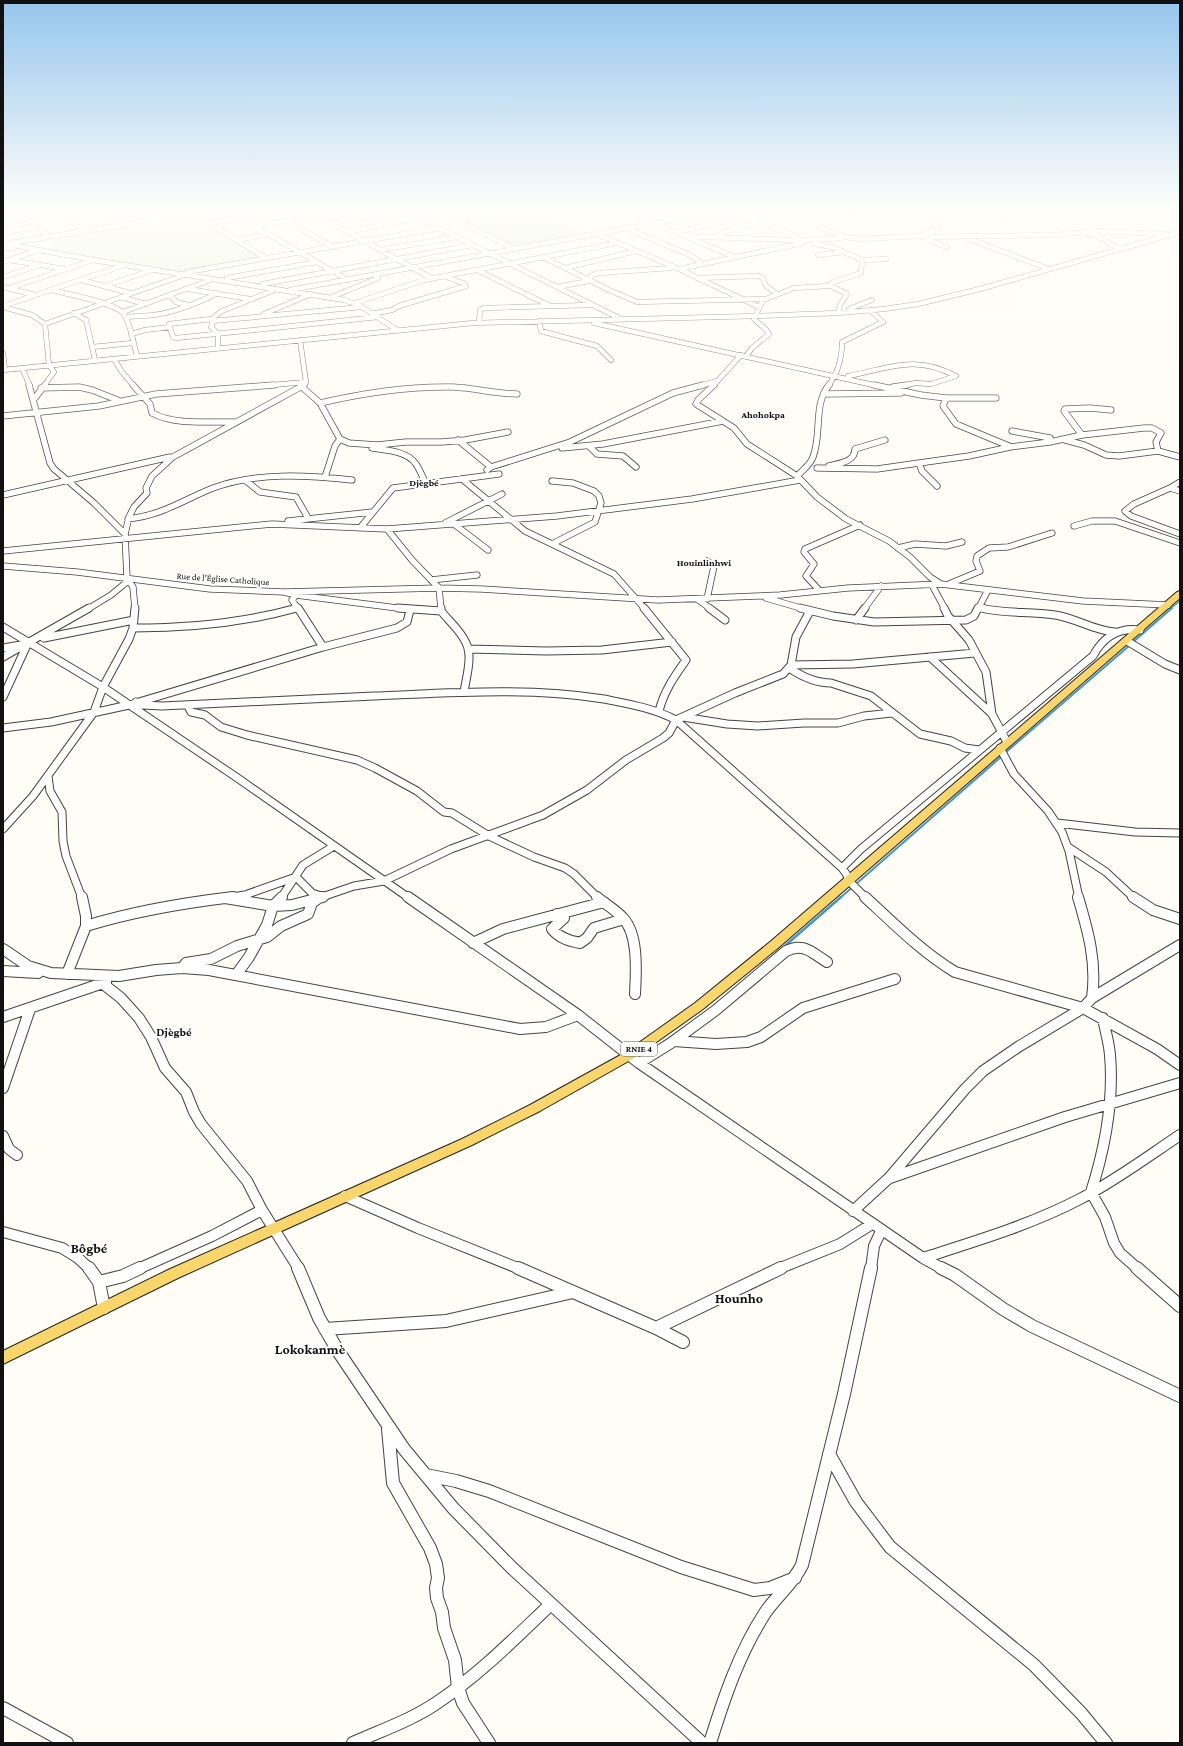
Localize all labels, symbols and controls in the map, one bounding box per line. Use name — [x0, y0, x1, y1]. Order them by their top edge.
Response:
district label: Ahohokpa — [740, 409, 785, 420]
district label: Djègbé — [409, 477, 439, 489]
district label: Houinlinhwi — [677, 557, 731, 568]
street label: Rue de l'Église Catholique — [176, 571, 270, 587]
district label: Djègbé — [156, 1025, 192, 1039]
road number: RNIE 4 — [621, 1042, 657, 1056]
district label: Bôgbé — [71, 1240, 108, 1256]
district label: Hounho — [715, 1290, 763, 1306]
district label: Lokokanmè — [275, 1341, 346, 1357]

